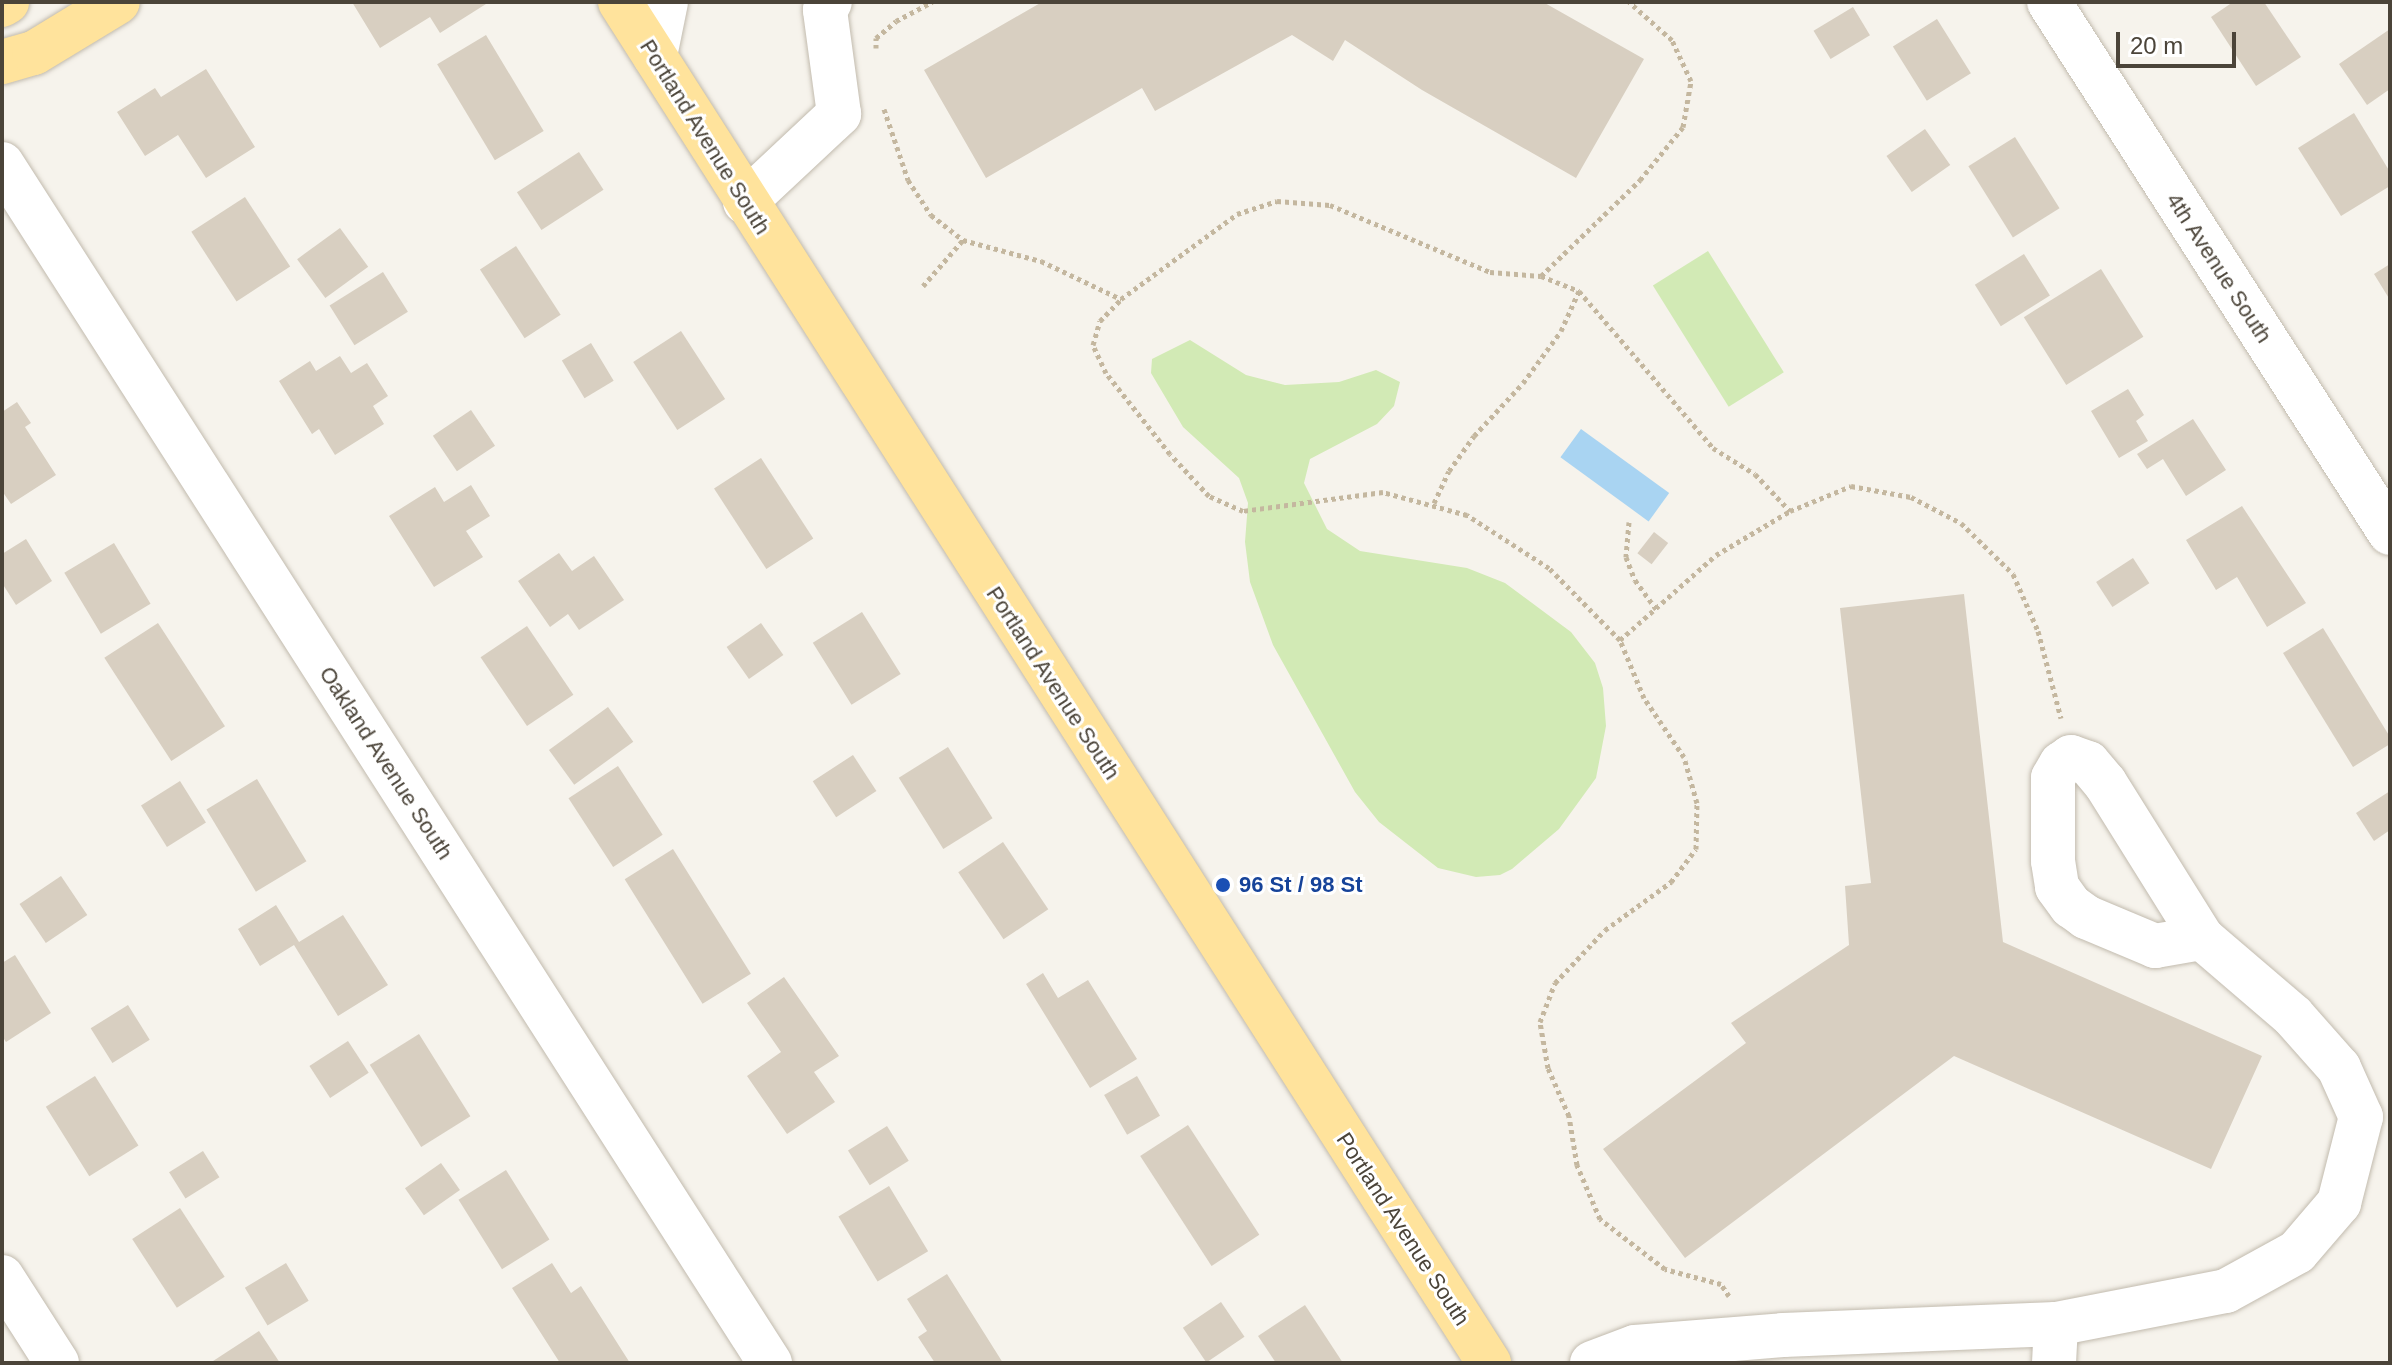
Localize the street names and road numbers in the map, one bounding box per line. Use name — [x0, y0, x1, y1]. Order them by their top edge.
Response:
street label: Portland Avenue South — [634, 34, 776, 240]
street label: 4th Avenue South — [2160, 188, 2278, 348]
street label: Portland Avenue South — [980, 581, 1126, 785]
street label: Oakland Avenue South — [313, 661, 459, 865]
street label: Portland Avenue South — [1330, 1127, 1476, 1331]

